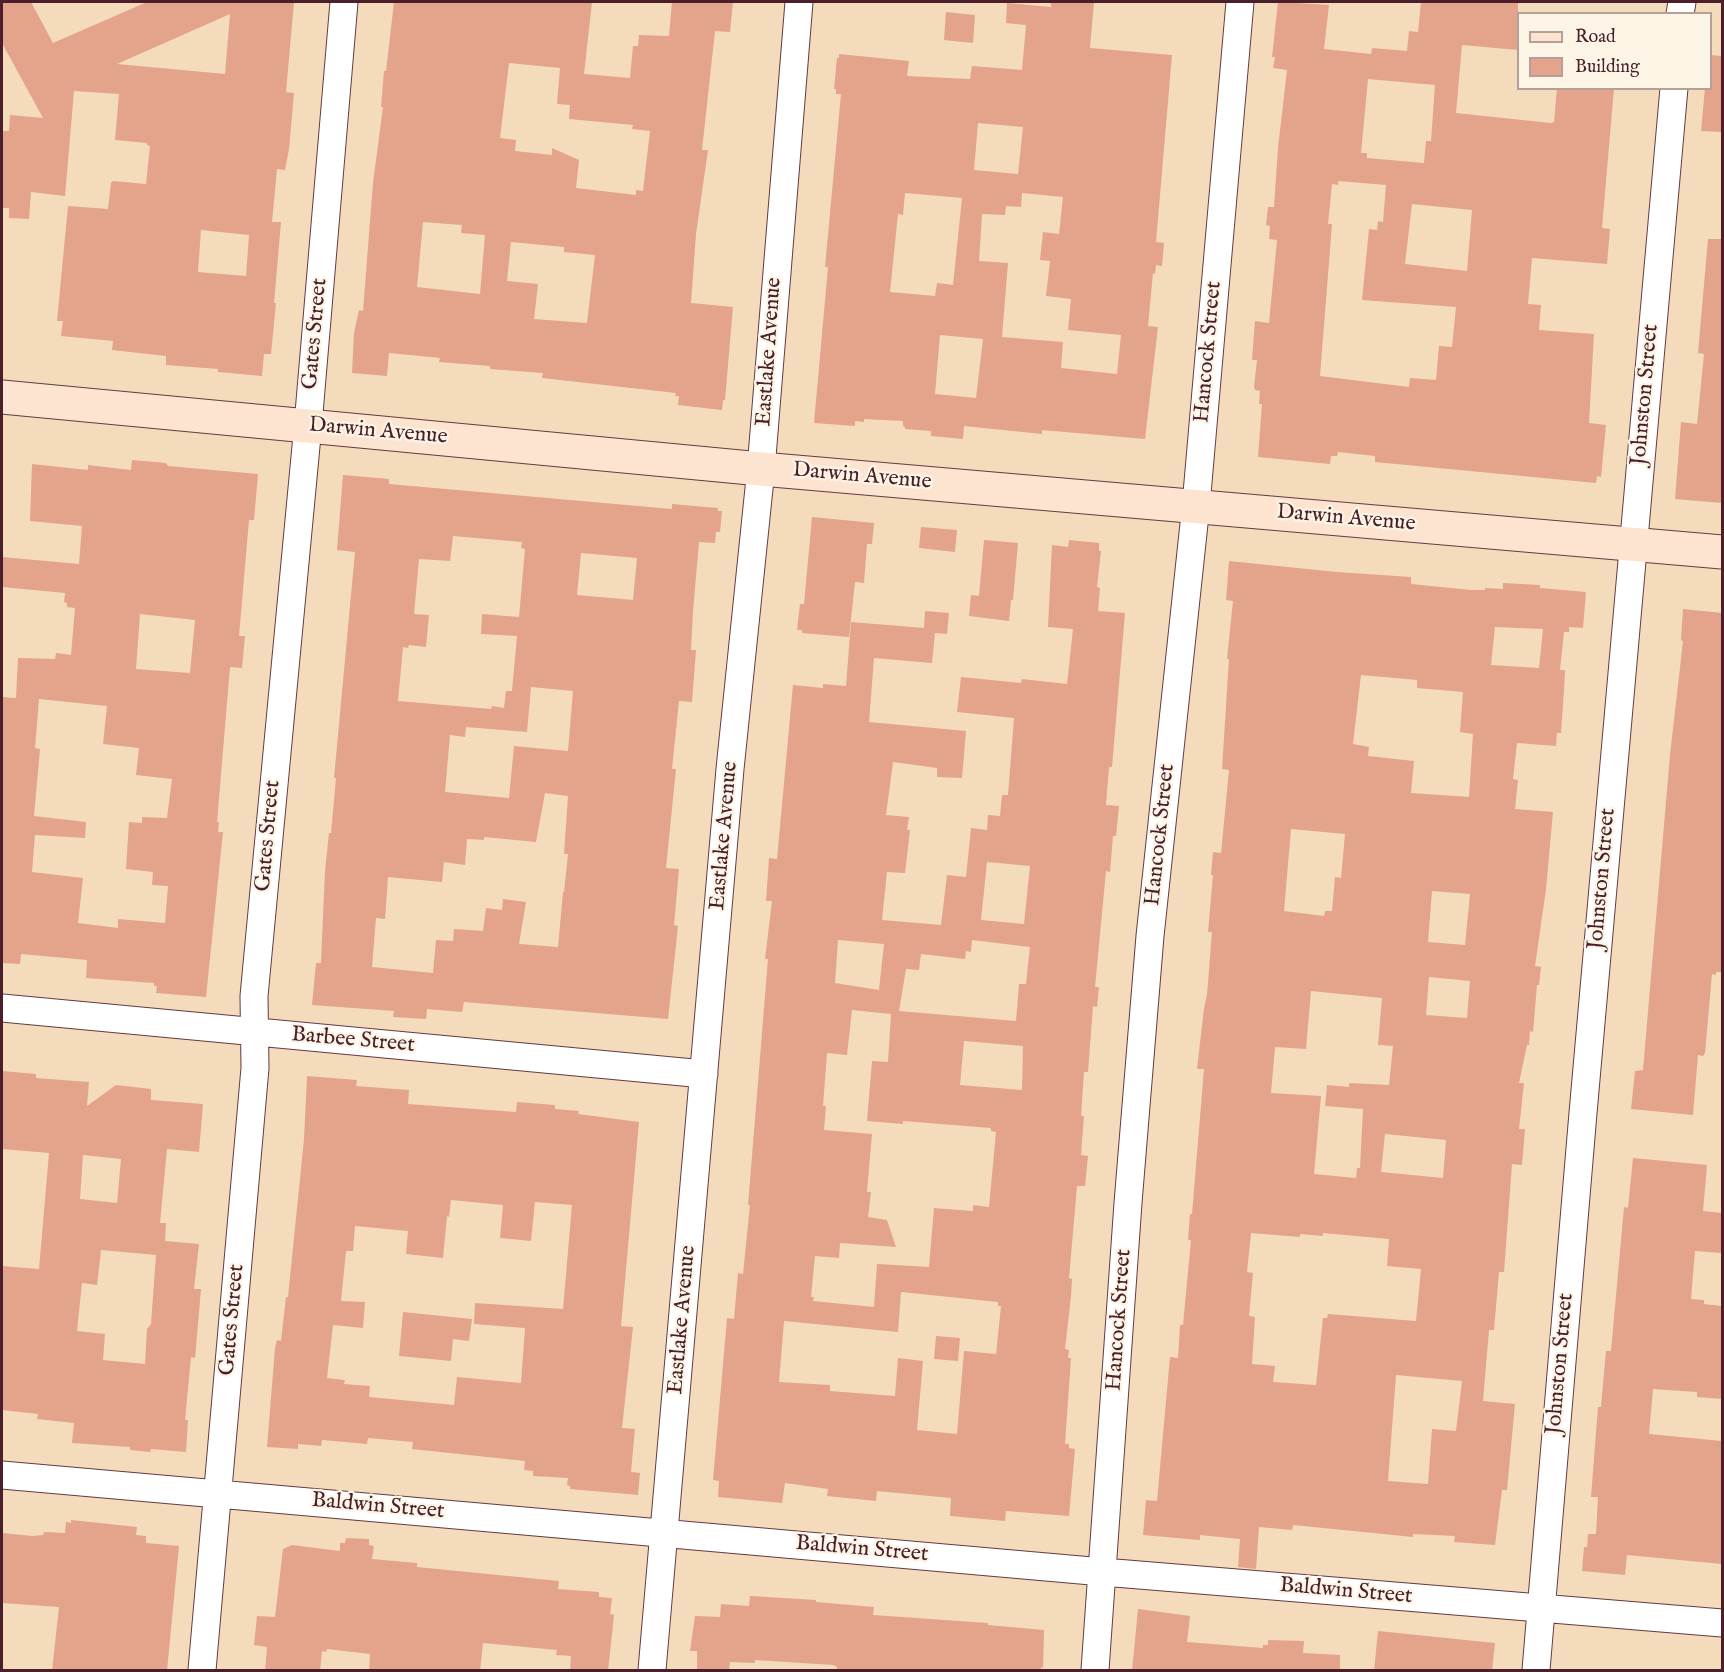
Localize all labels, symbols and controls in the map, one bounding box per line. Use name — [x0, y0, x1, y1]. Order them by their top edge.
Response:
legend — [1517, 12, 1712, 90]
text: Road — [1575, 26, 1616, 49]
text: Building — [1575, 56, 1640, 79]
street label: Gates Street — [298, 277, 334, 391]
street label: Eastlake Avenue — [752, 277, 788, 427]
street label: Hancock Street — [1190, 280, 1228, 424]
street label: Johnston Street — [1627, 323, 1665, 467]
street label: Darwin Avenue — [307, 413, 449, 451]
street label: Darwin Avenue — [791, 458, 933, 496]
street label: Darwin Avenue — [1275, 500, 1417, 538]
street label: Eastlake Avenue — [705, 760, 745, 912]
street label: Hancock Street — [1140, 763, 1182, 907]
street label: Gates Street — [251, 779, 287, 893]
street label: Johnston Street — [1584, 807, 1622, 951]
street label: Barbee Street — [290, 1022, 416, 1060]
street label: Eastlake Avenue — [663, 1244, 703, 1396]
street label: Hancock Street — [1102, 1248, 1138, 1392]
street label: Gates Street — [215, 1263, 251, 1377]
street label: Johnston Street — [1542, 1292, 1580, 1436]
street label: Baldwin Street — [311, 1488, 445, 1526]
street label: Baldwin Street — [795, 1531, 929, 1569]
street label: Baldwin Street — [1279, 1573, 1413, 1611]

